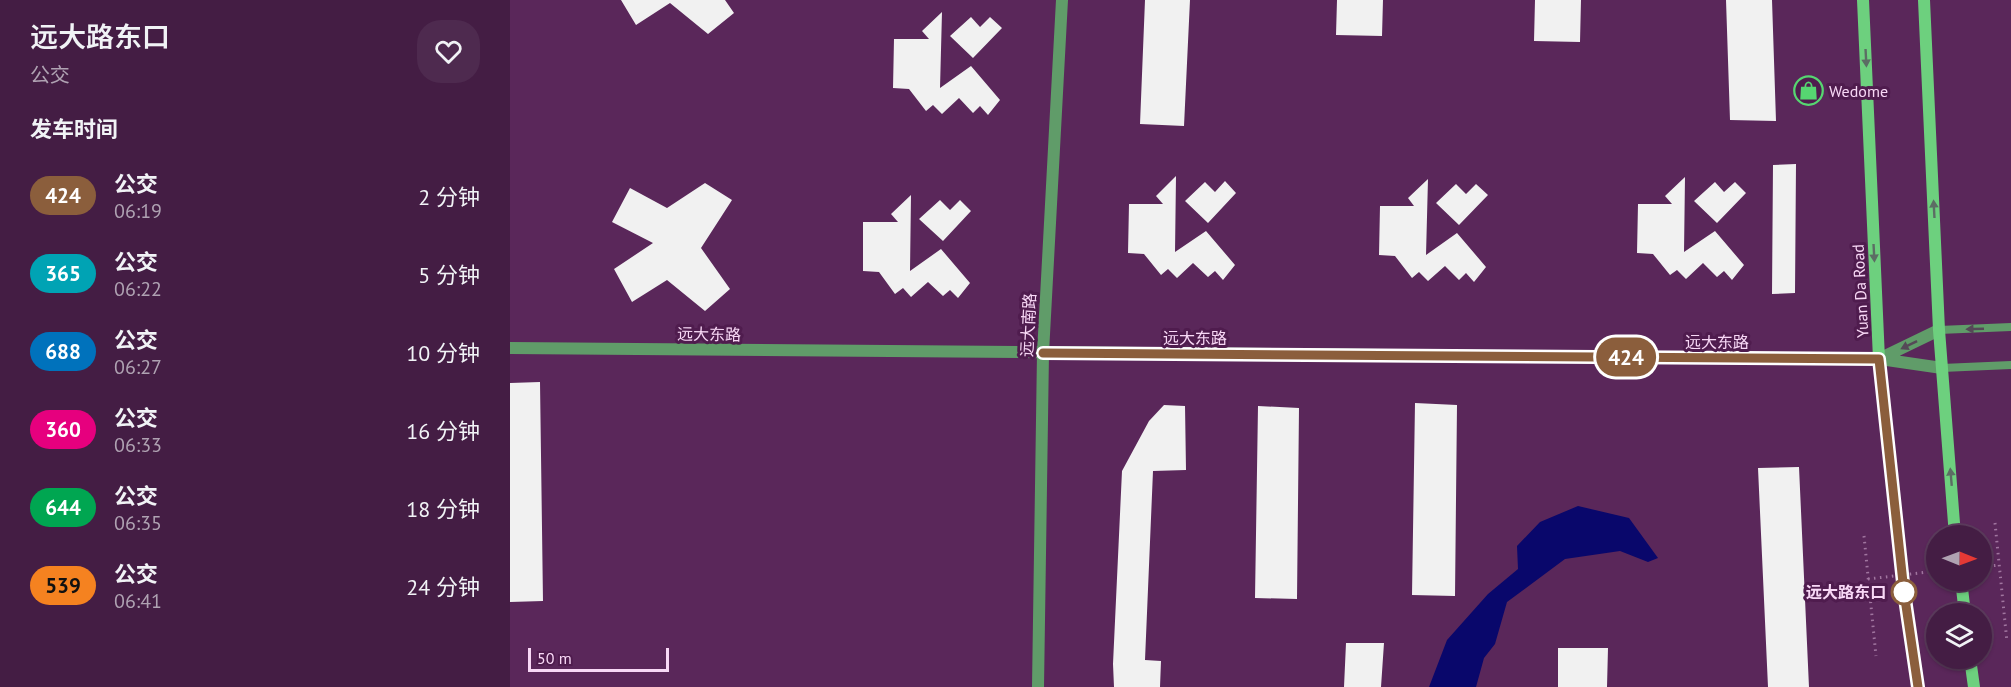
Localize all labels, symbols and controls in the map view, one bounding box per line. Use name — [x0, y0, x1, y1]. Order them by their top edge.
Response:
text: 远大路东口 — [30, 18, 170, 55]
button: heart — [417, 20, 480, 83]
one-way arrow — [1861, 49, 1870, 68]
text: 公交 — [30, 62, 70, 88]
shop icon: Wedome — [1792, 75, 1824, 107]
place label: Wedome — [1829, 81, 1888, 101]
text: 发车时间 — [30, 115, 118, 143]
text: 公交 — [114, 170, 158, 198]
text: 424 — [45, 182, 81, 209]
text: 2 分钟 — [418, 183, 480, 211]
text: 06:19 — [114, 198, 162, 224]
one-way arrow — [1929, 199, 1938, 218]
street label: Yuan Da Road — [1848, 244, 1872, 338]
one-way arrow — [1870, 244, 1879, 263]
text: 公交 — [114, 248, 158, 276]
text: 365 — [45, 260, 81, 287]
text: 5 分钟 — [418, 261, 480, 289]
text: 06:22 — [114, 276, 162, 302]
street label: 远大南路 — [1016, 293, 1040, 357]
street label: 远大东路 — [677, 323, 741, 345]
one-way arrow — [1966, 324, 1985, 333]
text: 公交 — [114, 326, 158, 354]
street label: 远大东路 — [1163, 328, 1227, 348]
street label: 远大东路 — [1685, 332, 1749, 352]
text: 688 — [45, 338, 81, 365]
line badge: 424 — [1592, 338, 1660, 376]
text: 10 分钟 — [406, 339, 480, 367]
one-way arrow — [1901, 340, 1918, 349]
text: 424 — [1608, 344, 1644, 371]
text: 06:27 — [114, 354, 162, 380]
text: 公交 — [114, 404, 158, 432]
text: 360 — [45, 416, 81, 443]
text: 16 分钟 — [406, 417, 480, 445]
text: 06:33 — [114, 432, 162, 458]
one-way arrow — [1946, 468, 1955, 487]
text: 公交 — [114, 482, 158, 510]
text: 644 — [45, 494, 81, 521]
text: 18 分钟 — [406, 495, 480, 523]
text: 06:35 — [114, 510, 162, 536]
north arrow — [1926, 525, 1992, 591]
map controls — [1926, 525, 1992, 669]
text: 公交 — [114, 560, 158, 588]
text: 539 — [45, 572, 81, 599]
text: 24 分钟 — [406, 573, 480, 601]
marker: 远大路东口 — [1891, 579, 1917, 605]
place label: 远大路东口 — [1806, 582, 1886, 602]
text: 06:41 — [114, 588, 162, 614]
button: layers — [1926, 603, 1992, 669]
scale bar — [528, 645, 669, 672]
text: 50 m — [537, 648, 572, 668]

